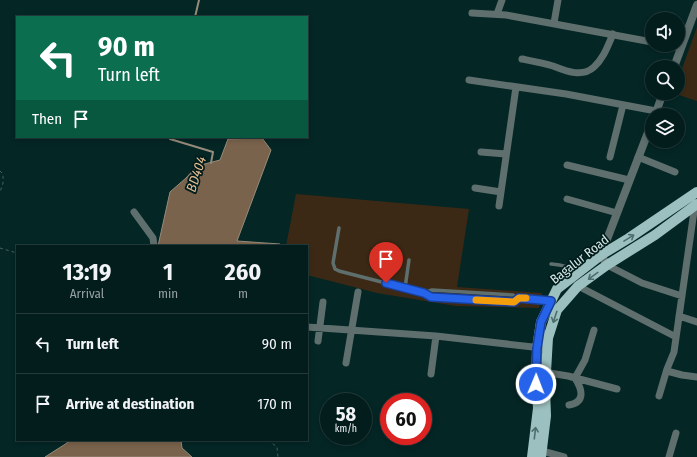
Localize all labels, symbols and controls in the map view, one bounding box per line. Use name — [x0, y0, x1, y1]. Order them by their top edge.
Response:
map controls — [645, 12, 685, 148]
button: sound — [645, 12, 685, 52]
text: 90 m — [98, 30, 155, 63]
icon: left — [32, 32, 84, 84]
button: search — [645, 60, 685, 100]
text: Turn left — [98, 64, 160, 86]
icon: arrive — [70, 108, 92, 130]
button: layers — [645, 108, 685, 148]
text: Then — [32, 110, 62, 128]
water label: BD404 — [183, 154, 210, 194]
street label: Bagalur Road — [547, 232, 612, 287]
one-way arrow — [623, 234, 634, 242]
pin — [369, 242, 403, 283]
icon: arrive — [375, 248, 397, 270]
text: 13:19 — [63, 258, 111, 286]
text: 1 — [163, 258, 173, 286]
text: 260 — [225, 258, 261, 286]
one-way arrow — [587, 272, 598, 280]
text: Arrival — [70, 286, 104, 301]
text: min — [158, 286, 178, 301]
text: m — [238, 286, 248, 301]
one-way arrow — [551, 310, 558, 323]
icon: left — [32, 333, 54, 355]
text: Turn left — [66, 335, 119, 353]
text: 90 m — [262, 335, 292, 353]
position arrow — [515, 363, 557, 405]
icon: arrive — [32, 393, 54, 415]
speed limit sign: 60 — [380, 393, 432, 445]
text: Arrive at destination — [66, 395, 194, 413]
text: 170 m — [257, 395, 292, 413]
text: 58 — [336, 402, 356, 426]
text: km/h — [335, 423, 357, 435]
one-way arrow — [531, 427, 539, 440]

